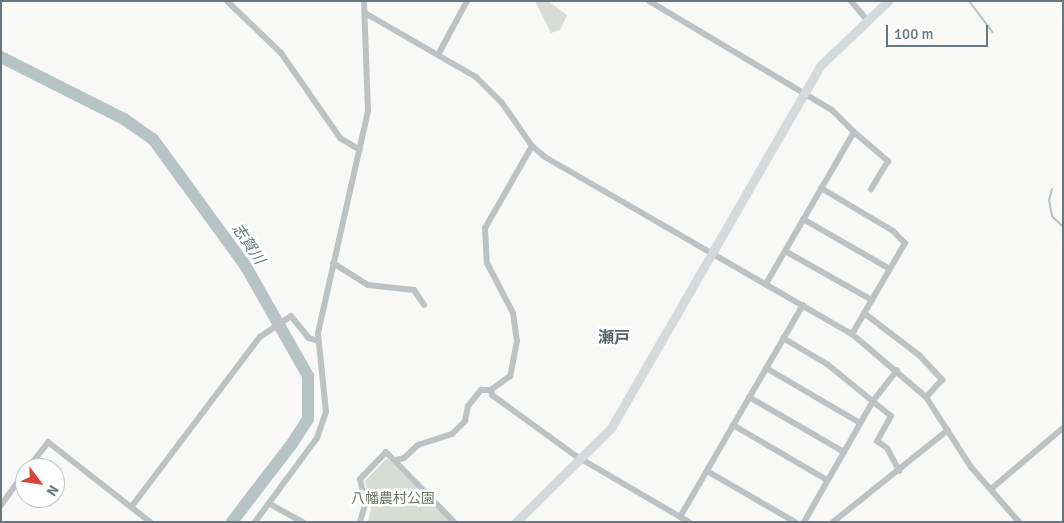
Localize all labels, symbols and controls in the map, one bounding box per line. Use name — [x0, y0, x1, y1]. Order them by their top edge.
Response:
scale bar — [889, 15, 992, 47]
text: 100 m — [894, 25, 934, 43]
water label: 志賀川 — [228, 220, 268, 268]
district label: 瀬戸 — [598, 328, 630, 348]
north arrow — [15, 458, 65, 508]
text: N — [43, 482, 62, 499]
park label: 八幡農村公園 — [351, 491, 435, 507]

